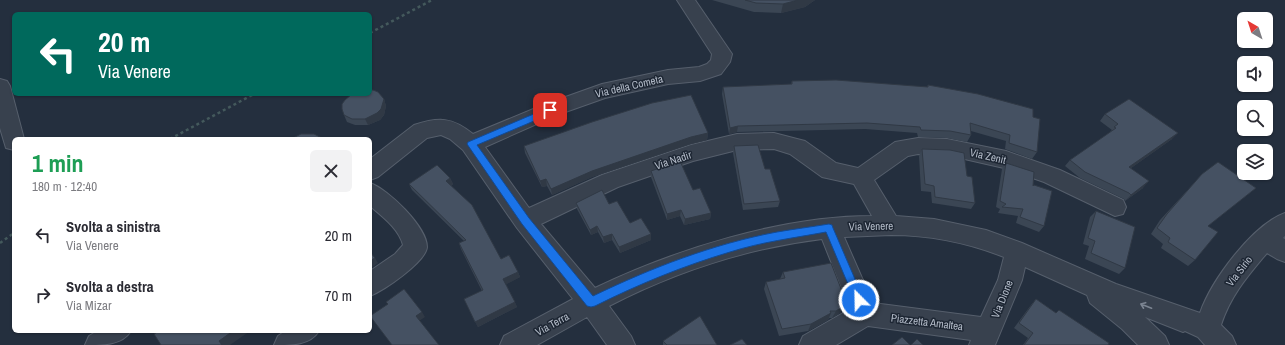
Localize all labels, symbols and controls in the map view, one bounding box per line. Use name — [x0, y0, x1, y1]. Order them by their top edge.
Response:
north arrow — [1237, 12, 1273, 48]
map controls — [1237, 12, 1273, 180]
text: 20 m — [98, 23, 150, 61]
icon: left — [32, 28, 84, 80]
button: sound — [1237, 56, 1273, 92]
text: Via Venere — [98, 59, 171, 84]
street label: Via della Cometa — [594, 71, 664, 101]
pin — [533, 93, 567, 127]
icon: arrive — [539, 99, 561, 121]
button: search — [1237, 100, 1273, 136]
button: layers — [1237, 144, 1273, 180]
street label: Via Zenit — [969, 145, 1008, 167]
text: 1 min — [32, 147, 83, 179]
street label: Via Nadir — [653, 147, 693, 173]
button: close — [310, 150, 352, 192]
text: 180 m · 12:40 — [32, 178, 97, 195]
text: Svolta a sinistra — [66, 216, 160, 237]
street label: Via Venere — [849, 219, 893, 233]
icon: left — [32, 224, 54, 246]
text: 20 m — [325, 225, 352, 246]
text: Via Venere — [66, 237, 119, 254]
street label: Via Sirio — [1223, 253, 1255, 289]
text: Svolta a destra — [66, 276, 154, 297]
street label: Via Dione — [988, 278, 1016, 320]
position arrow — [838, 279, 880, 321]
icon: right — [32, 284, 54, 306]
text: 70 m — [325, 285, 352, 306]
text: Via Mizar — [66, 297, 111, 314]
one-way arrow — [1141, 302, 1153, 310]
street label: Via Terra — [533, 309, 571, 339]
street label: Piazzetta Amaltea — [890, 311, 964, 333]

